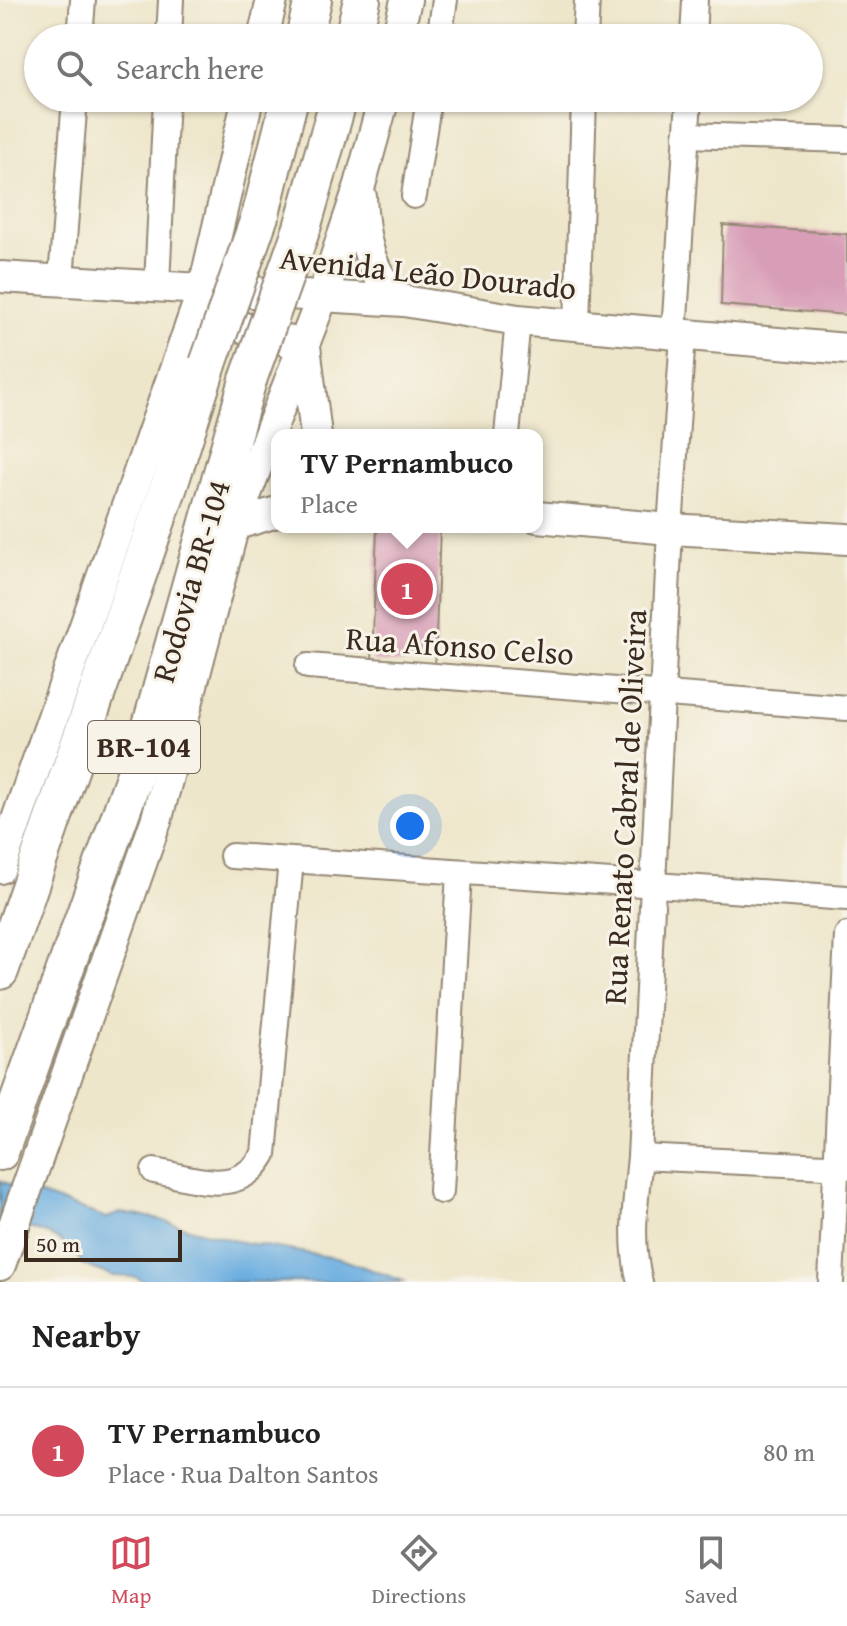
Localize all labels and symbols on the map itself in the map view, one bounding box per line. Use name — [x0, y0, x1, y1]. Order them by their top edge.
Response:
street label: Avenida Leão Dourado — [277, 234, 579, 311]
street label: Rodovia BR-104 — [139, 474, 242, 687]
pin: 1 — [381, 559, 433, 619]
street label: Rua Renato Cabral de Oliveira — [591, 608, 658, 1006]
street label: Rua Afonso Celso — [344, 614, 576, 677]
road number: BR-104 — [88, 721, 200, 773]
your location — [390, 806, 430, 846]
scale bar — [24, 1226, 182, 1262]

